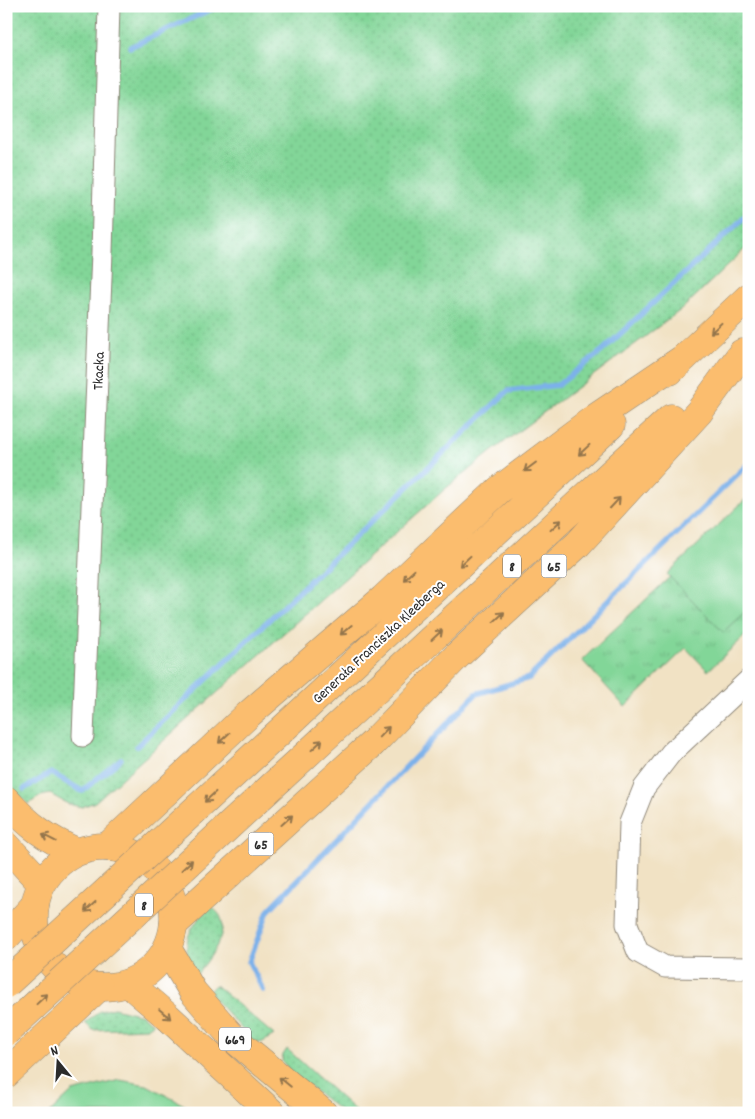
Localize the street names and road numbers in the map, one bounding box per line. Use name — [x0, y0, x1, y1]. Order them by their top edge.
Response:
street label: Tkacka — [88, 351, 112, 391]
road number: 8 — [503, 554, 521, 578]
road number: 65 — [542, 554, 566, 578]
street label: Generała Franciszka Kleeberga — [308, 574, 451, 710]
road number: 65 — [248, 832, 274, 856]
road number: 8 — [135, 894, 153, 916]
road number: 669 — [219, 1028, 251, 1050]

